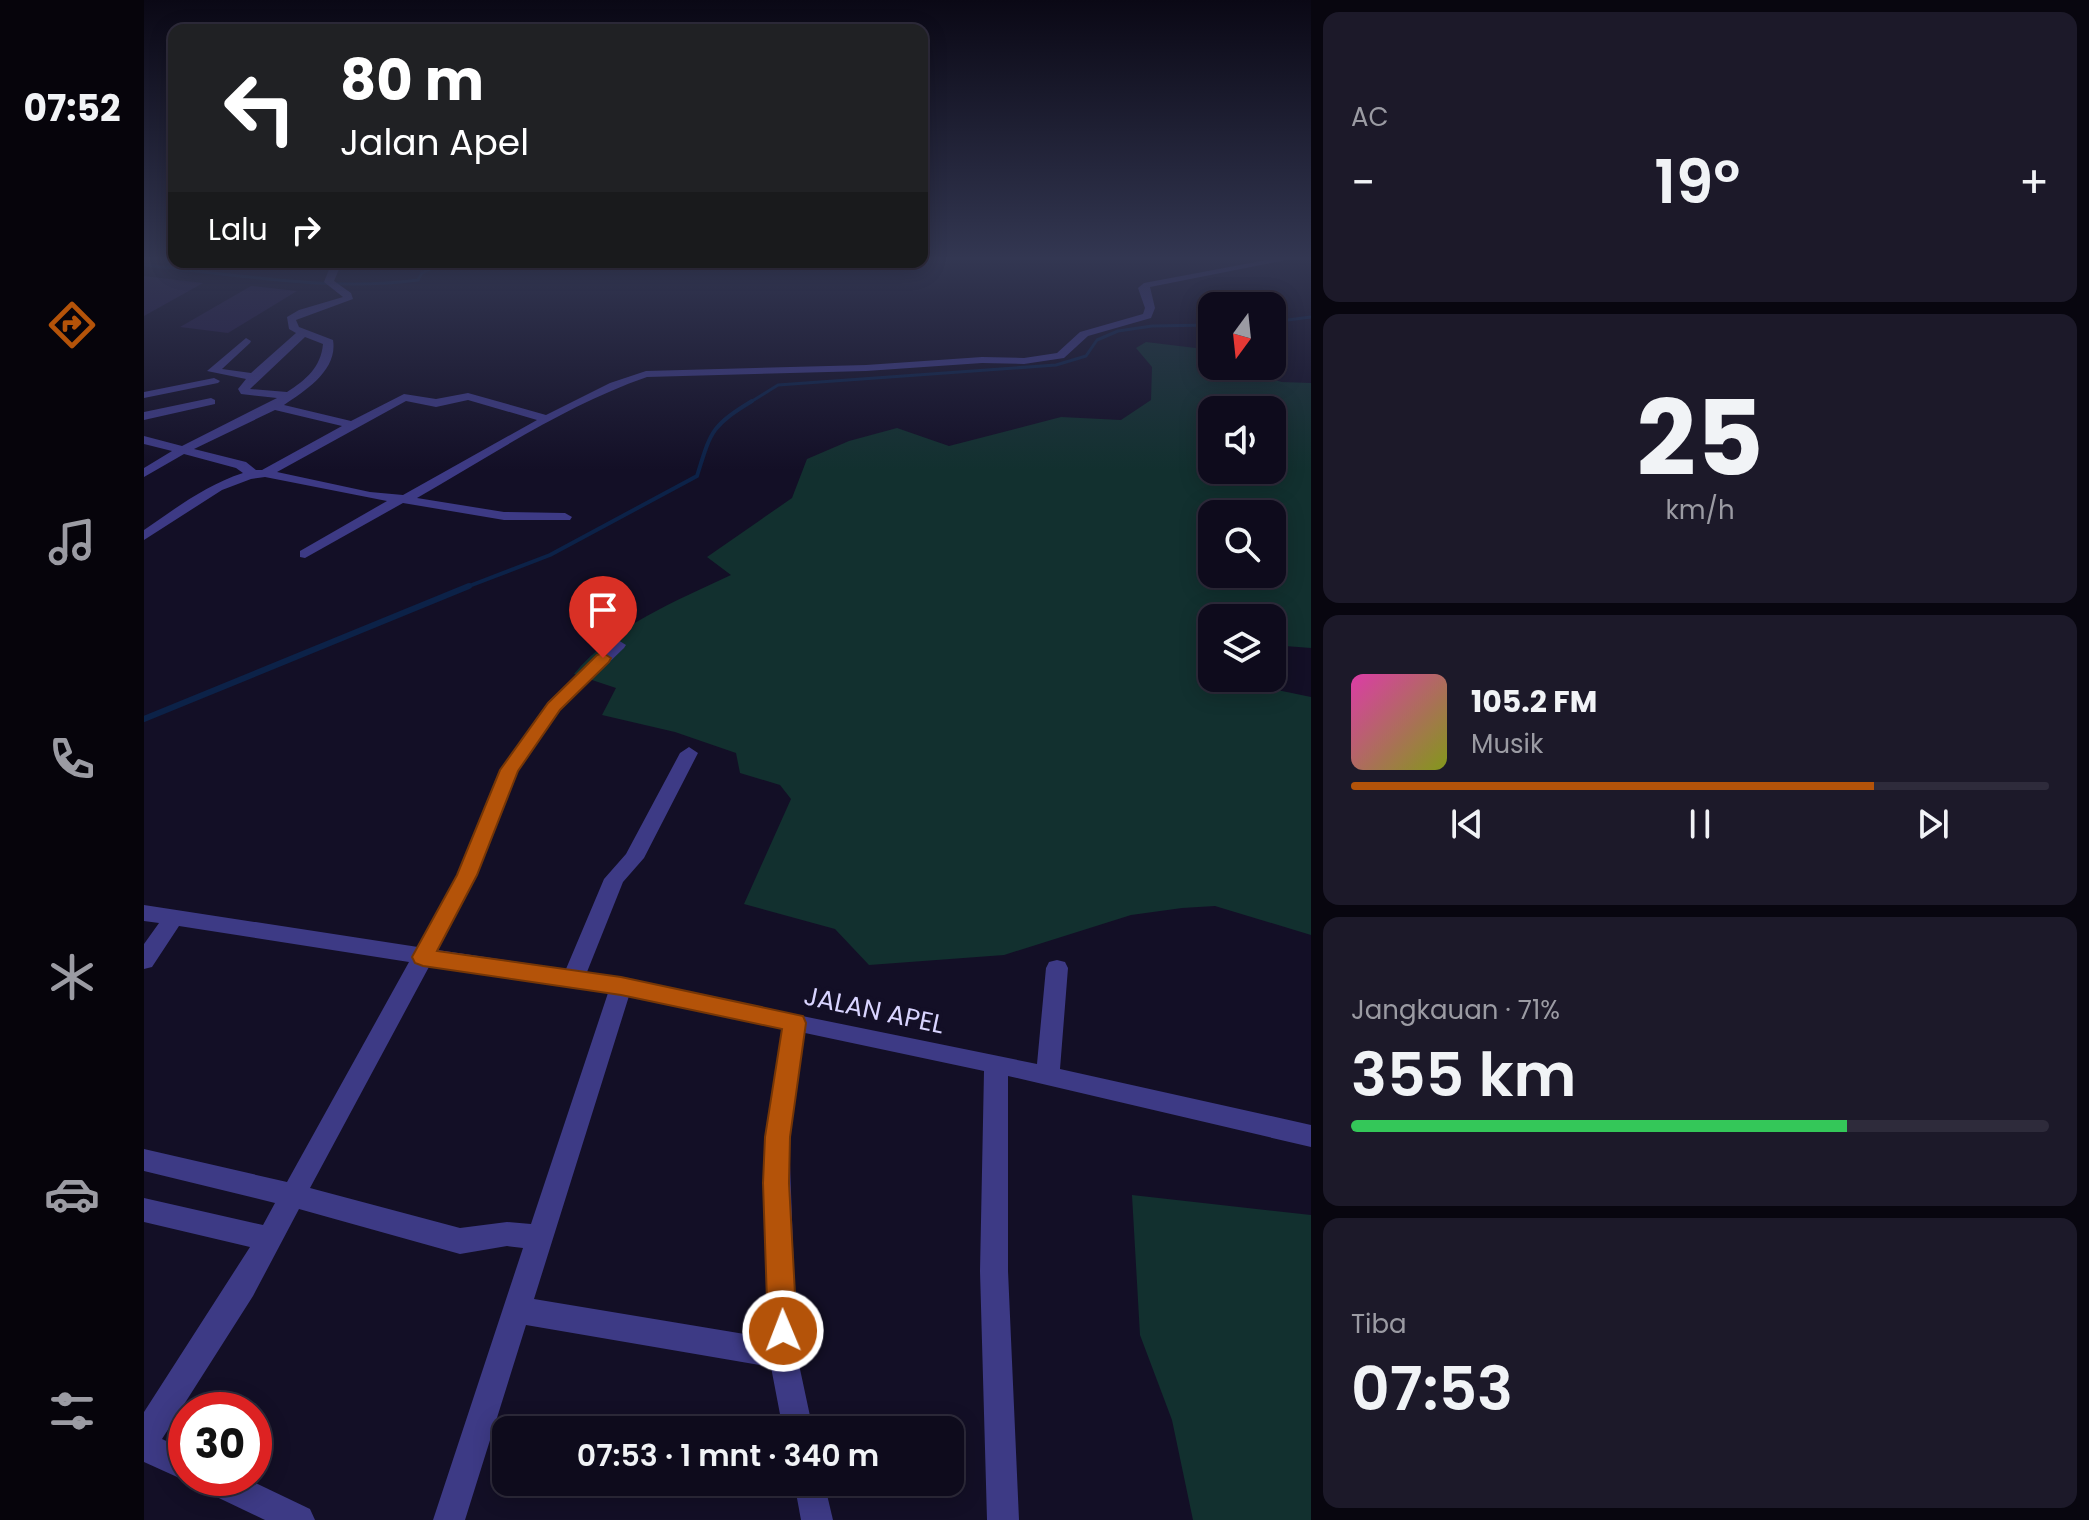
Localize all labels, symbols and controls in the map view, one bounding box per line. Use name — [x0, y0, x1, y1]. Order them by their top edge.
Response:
text: 80 m — [340, 41, 484, 120]
icon: left — [208, 56, 312, 160]
text: 07:52 — [24, 83, 120, 134]
text: AC — [1351, 99, 1389, 135]
text: Jalan Apel — [340, 117, 529, 168]
text: 19° — [1654, 140, 1740, 224]
text: − — [1351, 152, 1375, 213]
text: + — [2019, 152, 2049, 213]
text: Lalu — [208, 208, 268, 251]
icon: right — [284, 208, 328, 252]
north arrow — [1198, 292, 1286, 380]
map controls — [1198, 292, 1286, 692]
icon: directions — [44, 297, 100, 353]
text: 25 — [1637, 366, 1763, 511]
button: sound — [1198, 396, 1286, 484]
text: km/h — [1665, 492, 1735, 528]
button: search — [1198, 500, 1286, 588]
icon: music — [44, 514, 100, 570]
pin — [569, 576, 637, 658]
icon: arrive — [581, 588, 625, 632]
button: layers — [1198, 604, 1286, 692]
text: 105.2 FM — [1471, 680, 1597, 723]
text: Musik — [1471, 726, 1543, 762]
icon: phone — [44, 731, 100, 787]
icon: previous — [1445, 802, 1489, 846]
icon: pause — [1678, 802, 1722, 846]
icon: next — [1911, 802, 1955, 846]
icon: climate — [44, 949, 100, 1005]
street label: JALAN APEL — [801, 978, 947, 1042]
text: Jangkauan · 71% — [1351, 992, 1560, 1028]
text: 355 km — [1351, 1033, 1576, 1117]
icon: car — [44, 1166, 100, 1222]
position arrow — [741, 1289, 825, 1373]
text: Tiba — [1351, 1306, 1407, 1342]
text: 07:53 — [1351, 1347, 1513, 1431]
icon: filters — [44, 1383, 100, 1439]
speed limit sign: 30 — [168, 1392, 272, 1496]
text: 07:53 · 1 mnt · 340 m — [577, 1434, 879, 1477]

